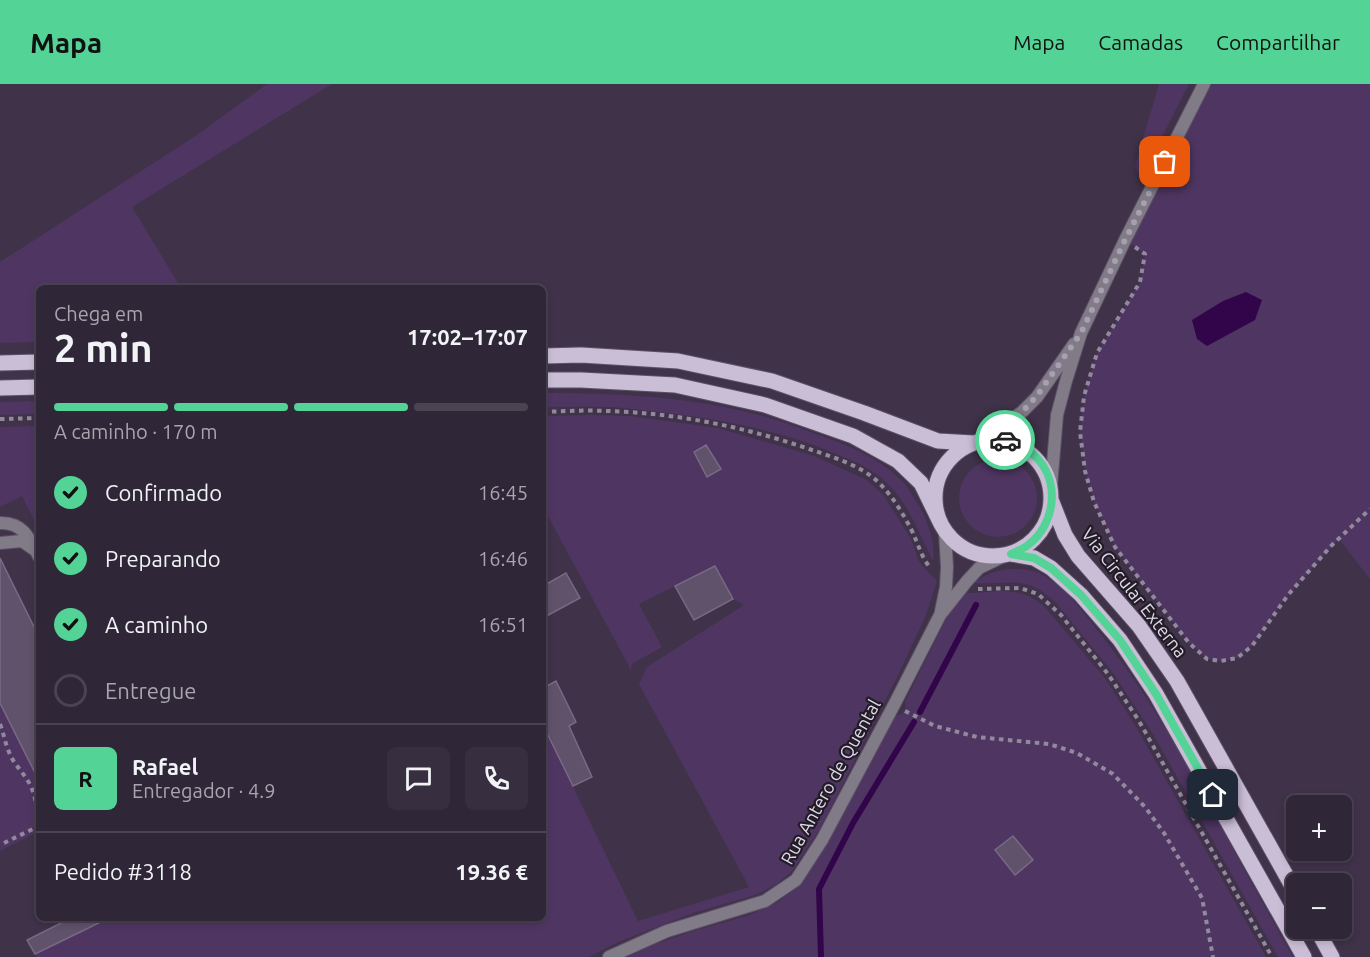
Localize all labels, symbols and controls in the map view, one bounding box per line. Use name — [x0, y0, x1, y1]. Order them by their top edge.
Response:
text: Mapa — [30, 27, 102, 58]
text: Mapa — [1013, 30, 1065, 54]
text: Camadas — [1098, 30, 1183, 54]
text: Compartilhar — [1216, 30, 1340, 54]
pin — [1139, 136, 1190, 187]
icon: bag — [1148, 145, 1181, 178]
text: Chega em — [54, 302, 143, 325]
text: 17:02–17:07 — [407, 324, 528, 349]
text: 2 min — [54, 326, 153, 369]
courier — [975, 410, 1035, 470]
text: A caminho · 170 m — [54, 420, 218, 443]
icon: car — [989, 424, 1022, 457]
icon: check — [54, 476, 87, 509]
text: Confirmado — [105, 480, 222, 505]
text: 16:45 — [478, 481, 528, 504]
street label: Via Circular Externa — [1078, 524, 1191, 661]
icon: check — [54, 542, 87, 575]
text: Preparando — [105, 546, 221, 571]
text: 16:46 — [478, 547, 528, 570]
icon: check — [54, 608, 87, 641]
text: A caminho — [105, 612, 208, 637]
text: 16:51 — [478, 613, 528, 636]
text: Entregue — [105, 678, 196, 703]
street label: Rua Antero de Quental — [776, 695, 885, 868]
button: chat — [387, 747, 450, 810]
button: phone — [465, 747, 528, 810]
text: Rafael — [132, 754, 198, 779]
text: R — [78, 766, 93, 791]
pin — [1187, 769, 1238, 820]
icon: home — [1196, 778, 1229, 811]
text: Entregador · 4.9 — [132, 779, 275, 802]
map controls — [1286, 795, 1352, 939]
button: + — [1286, 795, 1352, 861]
text: Pedido #3118 — [54, 859, 192, 884]
text: 19.36 € — [455, 859, 528, 884]
button: − — [1286, 873, 1352, 939]

